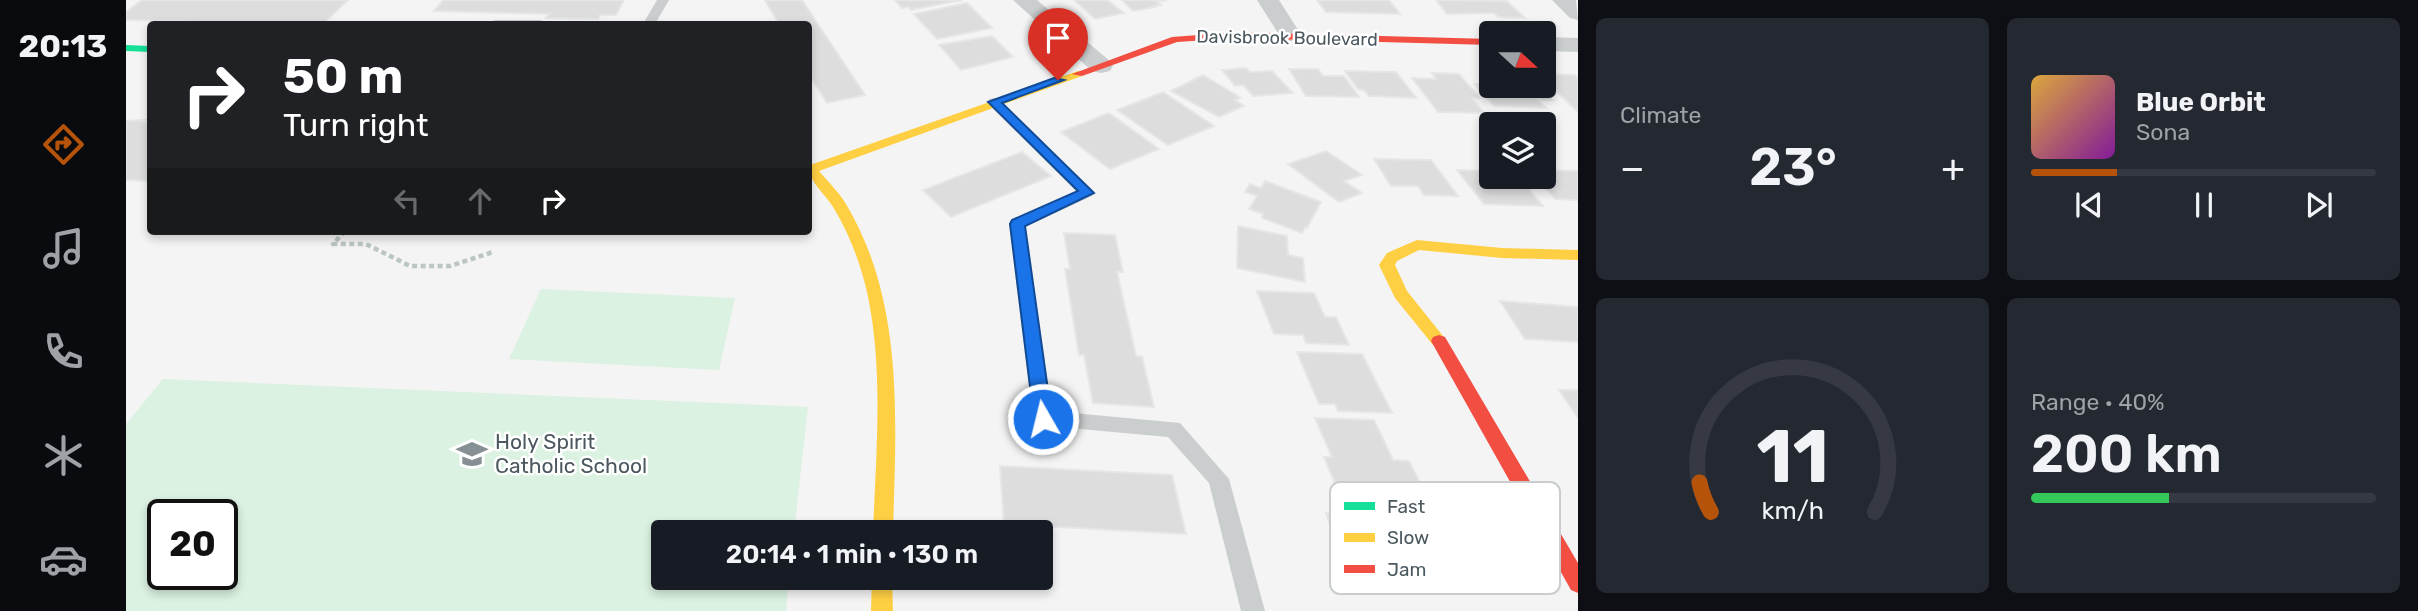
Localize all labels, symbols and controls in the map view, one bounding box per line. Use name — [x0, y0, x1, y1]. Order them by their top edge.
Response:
pin — [1028, 8, 1088, 80]
icon: arrive — [1039, 19, 1077, 57]
north arrow — [1479, 21, 1556, 98]
map controls — [1479, 21, 1556, 189]
street label: Davisbrook Boulevard — [1196, 25, 1378, 51]
text: 20:13 — [19, 27, 107, 65]
text: 50 m — [283, 47, 403, 105]
icon: right — [168, 49, 259, 140]
text: Blue Orbit — [2136, 87, 2266, 118]
text: Climate — [1620, 101, 1701, 129]
text: Turn right — [283, 106, 428, 144]
button: layers — [1479, 112, 1556, 189]
text: Sona — [2136, 118, 2190, 146]
icon: directions — [39, 120, 88, 169]
text: 23° — [1749, 136, 1837, 198]
text: − — [1620, 145, 1645, 191]
text: + — [1941, 145, 1965, 191]
icon: left — [388, 182, 426, 220]
icon: ahead — [461, 182, 499, 220]
icon: right — [534, 182, 572, 220]
icon: previous — [2070, 186, 2108, 224]
icon: pause — [2185, 186, 2223, 224]
icon: next — [2300, 186, 2338, 224]
icon: music — [39, 224, 88, 273]
icon: phone — [39, 327, 88, 376]
position arrow — [1006, 382, 1080, 456]
text: Range · 40% — [2031, 388, 2165, 416]
text: 11 — [1756, 414, 1829, 500]
text: 200 km — [2031, 423, 2222, 485]
place label: Holy Spirit Catholic School — [495, 429, 647, 478]
icon: climate — [39, 431, 88, 480]
school or university icon: Holy Spirit Catholic School — [455, 437, 489, 471]
legend — [1330, 482, 1560, 594]
text: Fast — [1387, 495, 1426, 518]
text: km/h — [1761, 495, 1824, 524]
speed limit sign: 20 — [147, 499, 238, 590]
text: Slow — [1387, 526, 1429, 549]
icon: car — [39, 535, 88, 584]
text: 20:14 · 1 min · 130 m — [726, 539, 978, 570]
text: Jam — [1387, 558, 1426, 581]

